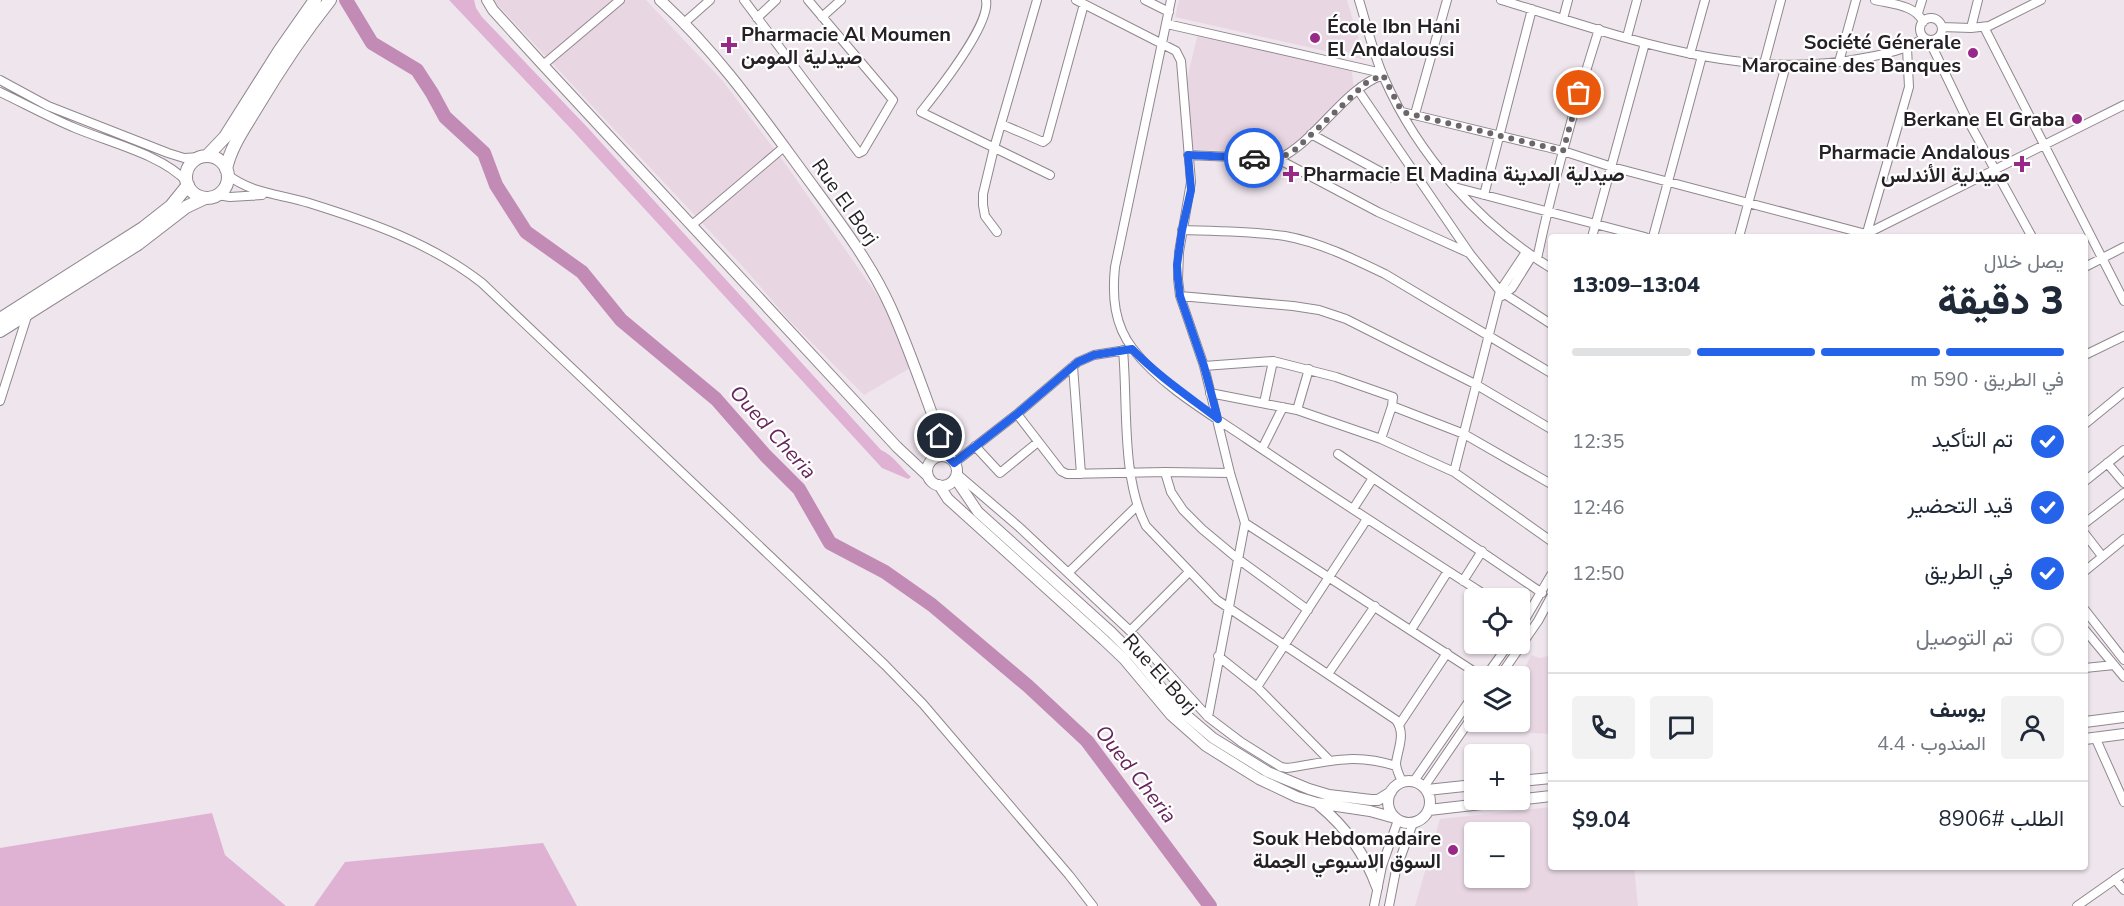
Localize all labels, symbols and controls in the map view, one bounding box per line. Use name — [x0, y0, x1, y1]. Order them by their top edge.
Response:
place label: École Ibn Hani El Andaloussi — [1327, 13, 1460, 63]
place label: Pharmacie Al Moumen صيدلية المومن — [741, 21, 951, 71]
place label: Société Génerale Marocaine des Banques — [1742, 29, 1961, 79]
marker: École Ibn Hani El Andaloussi — [1308, 31, 1322, 45]
marker: Pharmacie Al Moumen صيدلية المومن — [722, 38, 736, 52]
marker: Société Génerale Marocaine des Banques — [1966, 46, 1980, 60]
pin — [1553, 67, 1604, 118]
icon: bag — [1562, 76, 1595, 109]
place label: Berkane El Graba — [1903, 106, 2065, 133]
marker: Berkane El Graba — [2070, 112, 2084, 126]
courier — [1224, 128, 1284, 188]
place label: Pharmacie Andalous صيدلية الأندلس — [1819, 139, 2010, 189]
icon: car — [1238, 142, 1271, 175]
street label: Rue El Borj — [805, 153, 885, 251]
marker: Pharmacie Andalous صيدلية الأندلس — [2015, 157, 2029, 171]
place label: Pharmacie El Madina صيدلية المدينة — [1303, 161, 1625, 188]
marker: Pharmacie El Madina صيدلية المدينة — [1284, 167, 1298, 181]
text: يصل خلال — [1984, 248, 2064, 275]
text: 13:04–13:09 — [1572, 270, 1700, 300]
text: 3 دقيقة — [1937, 275, 2064, 328]
text: في الطريق · 590 m — [1910, 366, 2064, 393]
water label: Oued Cheria — [723, 379, 823, 485]
pin — [914, 410, 965, 461]
icon: home — [923, 419, 956, 452]
text: تم التأكيد — [1932, 425, 2013, 455]
icon: check — [2031, 425, 2064, 458]
text: 12:35 — [1572, 428, 1625, 455]
text: قيد التحضير — [1907, 491, 2013, 521]
icon: check — [2031, 491, 2064, 524]
text: 12:46 — [1572, 494, 1625, 521]
text: في الطريق — [1924, 557, 2013, 587]
icon: check — [2031, 557, 2064, 590]
text: 12:50 — [1572, 560, 1625, 587]
map controls — [1464, 588, 1530, 888]
button: locate — [1464, 588, 1530, 654]
text: تم التوصيل — [1916, 623, 2013, 653]
street label: Rue El Borj — [1117, 628, 1203, 720]
button: layers — [1464, 666, 1530, 732]
text: يوسف — [1930, 695, 1986, 725]
button: phone — [1572, 696, 1635, 759]
button: chat — [1650, 696, 1713, 759]
button: person — [2001, 696, 2064, 759]
water label: Oued Cheria — [1089, 719, 1183, 829]
text: المندوب · 4.4 — [1877, 730, 1986, 757]
button: + — [1464, 744, 1530, 810]
text: الطلب #8906 — [1939, 804, 2064, 834]
text: $9.04 — [1572, 805, 1630, 835]
button: − — [1464, 822, 1530, 888]
place label: Souk Hebdomadaire السوق الاسبوعي الجملة — [1252, 825, 1441, 878]
marker: Souk Hebdomadaire السوق الاسبوعي الجملة — [1446, 843, 1460, 857]

